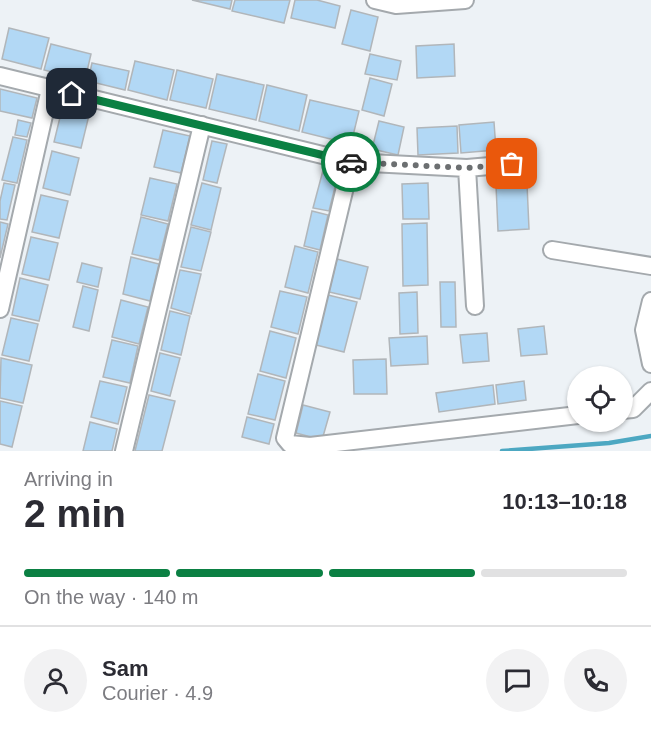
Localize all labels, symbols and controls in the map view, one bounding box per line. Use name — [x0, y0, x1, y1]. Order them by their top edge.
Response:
pin — [46, 68, 97, 119]
icon: home — [55, 77, 88, 110]
courier — [321, 132, 381, 192]
pin — [486, 138, 537, 189]
icon: car — [335, 146, 368, 179]
icon: bag — [495, 147, 528, 180]
map controls — [567, 366, 633, 432]
button: locate — [567, 366, 633, 432]
text: Arriving in — [24, 468, 113, 490]
text: 10:13–10:18 — [502, 489, 627, 514]
text: 2 min — [24, 492, 126, 535]
text: On the way · 140 m — [24, 586, 199, 608]
button: person — [24, 649, 87, 712]
button: chat — [486, 649, 549, 712]
button: phone — [564, 649, 627, 712]
text: Sam — [102, 656, 148, 681]
text: Courier · 4.9 — [102, 682, 213, 704]

